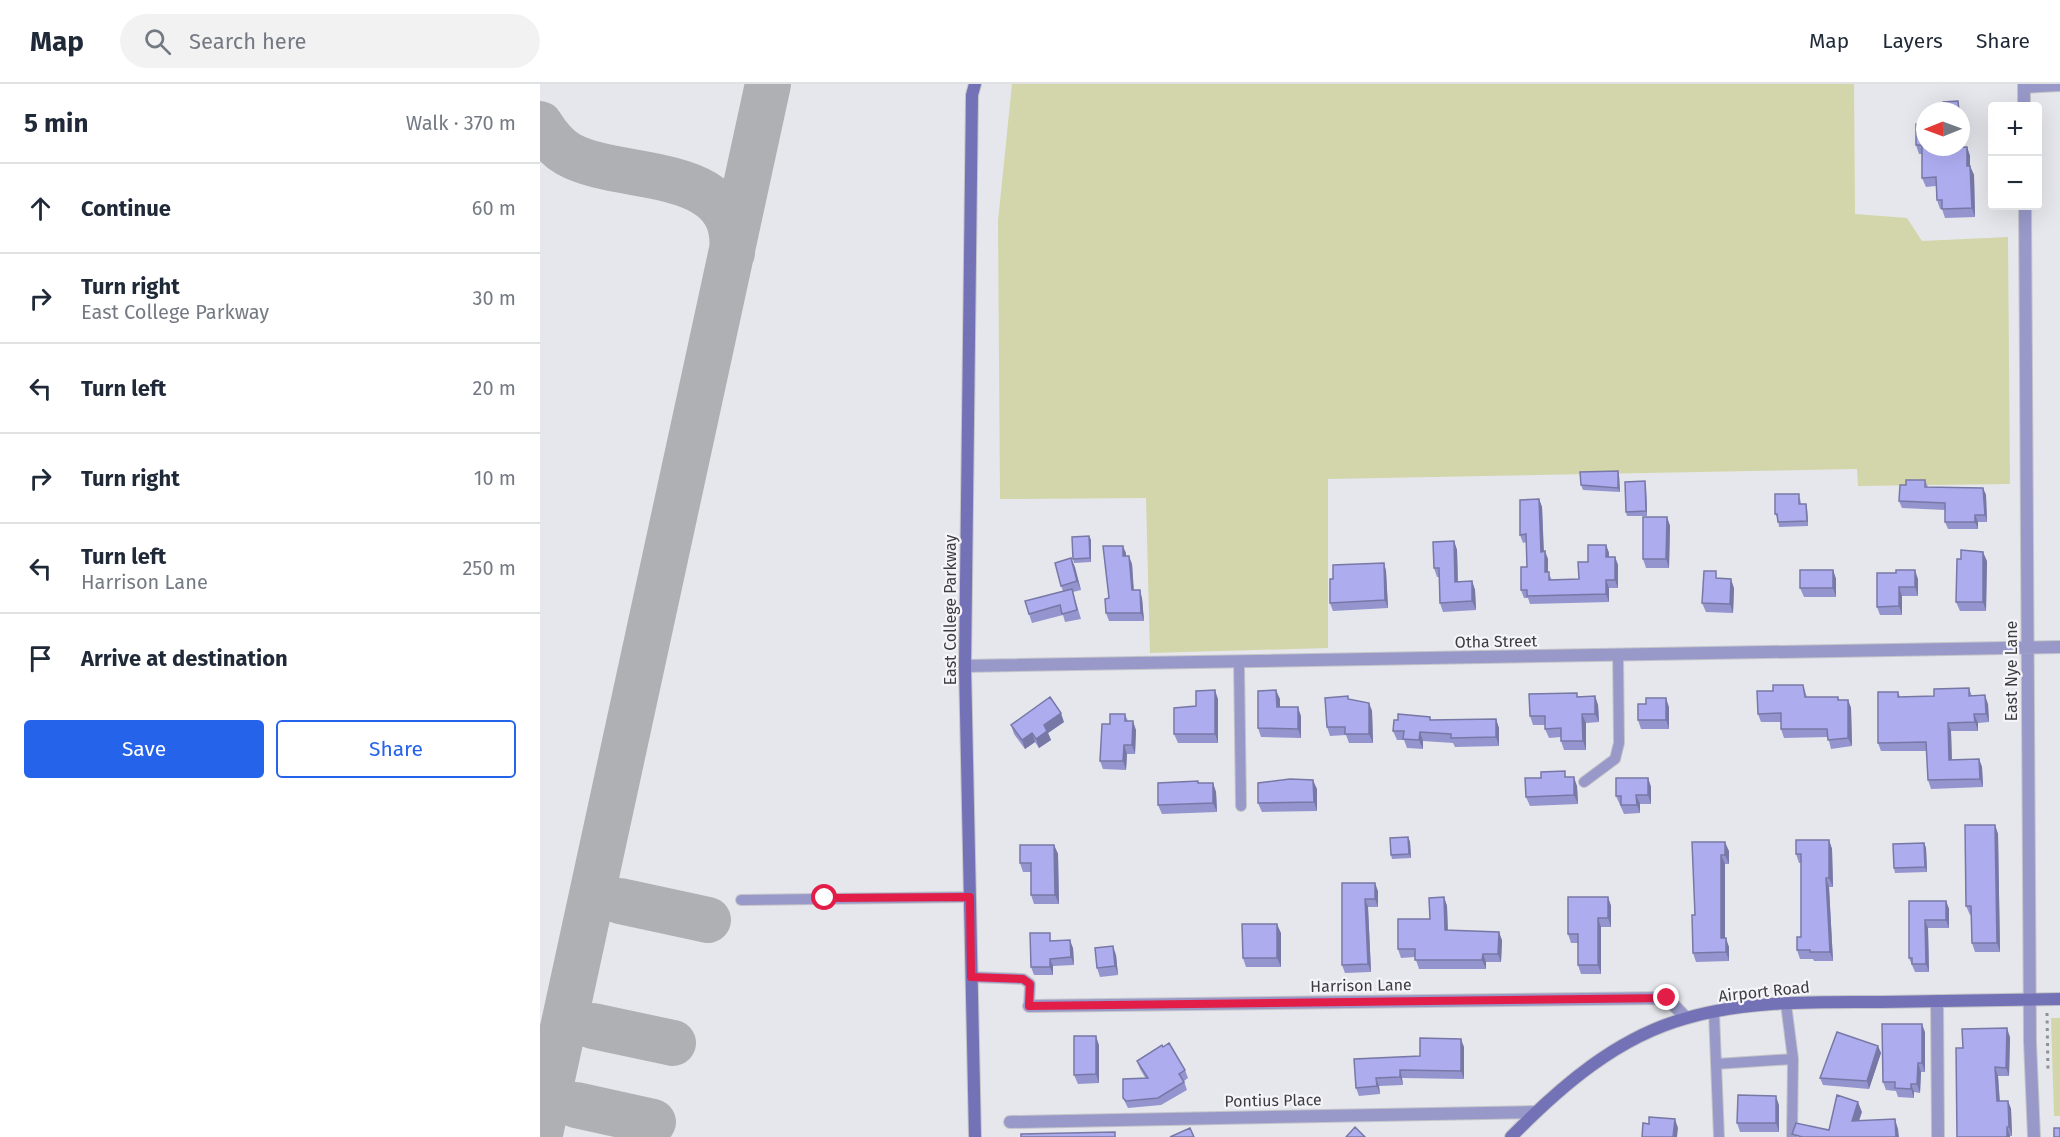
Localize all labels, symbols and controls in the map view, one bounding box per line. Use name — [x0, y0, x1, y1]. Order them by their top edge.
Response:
search box — [120, 14, 540, 68]
text: Map — [30, 25, 84, 58]
icon: search — [141, 25, 174, 58]
text: Search here — [189, 28, 307, 55]
text: Map — [1809, 28, 1849, 54]
text: Layers — [1882, 28, 1943, 54]
text: Share — [1976, 28, 2030, 54]
north arrow — [1916, 102, 1970, 156]
map controls — [1988, 102, 2042, 210]
button: + — [1988, 102, 2042, 156]
text: 5 min — [24, 108, 88, 139]
text: Walk · 370 m — [406, 111, 516, 135]
button: − — [1988, 156, 2042, 210]
icon: ahead — [24, 192, 57, 225]
text: Continue — [81, 195, 171, 222]
text: 60 m — [472, 196, 516, 220]
text: Turn right — [81, 273, 180, 300]
icon: right — [24, 282, 57, 315]
text: 30 m — [472, 286, 516, 310]
text: East College Parkway — [81, 300, 269, 324]
icon: left — [24, 372, 57, 405]
text: Turn left — [81, 375, 166, 402]
text: 20 m — [473, 376, 516, 400]
icon: right — [24, 462, 57, 495]
text: Turn right — [81, 465, 180, 492]
text: 10 m — [474, 466, 516, 490]
street label: East College Parkway — [941, 535, 960, 685]
text: Turn left — [81, 543, 166, 570]
icon: left — [24, 552, 57, 585]
text: 250 m — [462, 556, 516, 580]
text: Harrison Lane — [81, 570, 208, 594]
street label: East Nye Lane — [2002, 621, 2021, 721]
street label: Otha Street — [1455, 631, 1538, 652]
icon: arrive — [24, 642, 57, 675]
text: Arrive at destination — [81, 645, 288, 672]
button: Save — [24, 720, 264, 778]
button: Share — [276, 720, 516, 778]
route start — [811, 884, 837, 910]
street label: Harrison Lane — [1310, 975, 1412, 996]
street label: Airport Road — [1717, 977, 1811, 1006]
route end — [1653, 984, 1679, 1010]
street label: Pontius Place — [1224, 1090, 1322, 1111]

